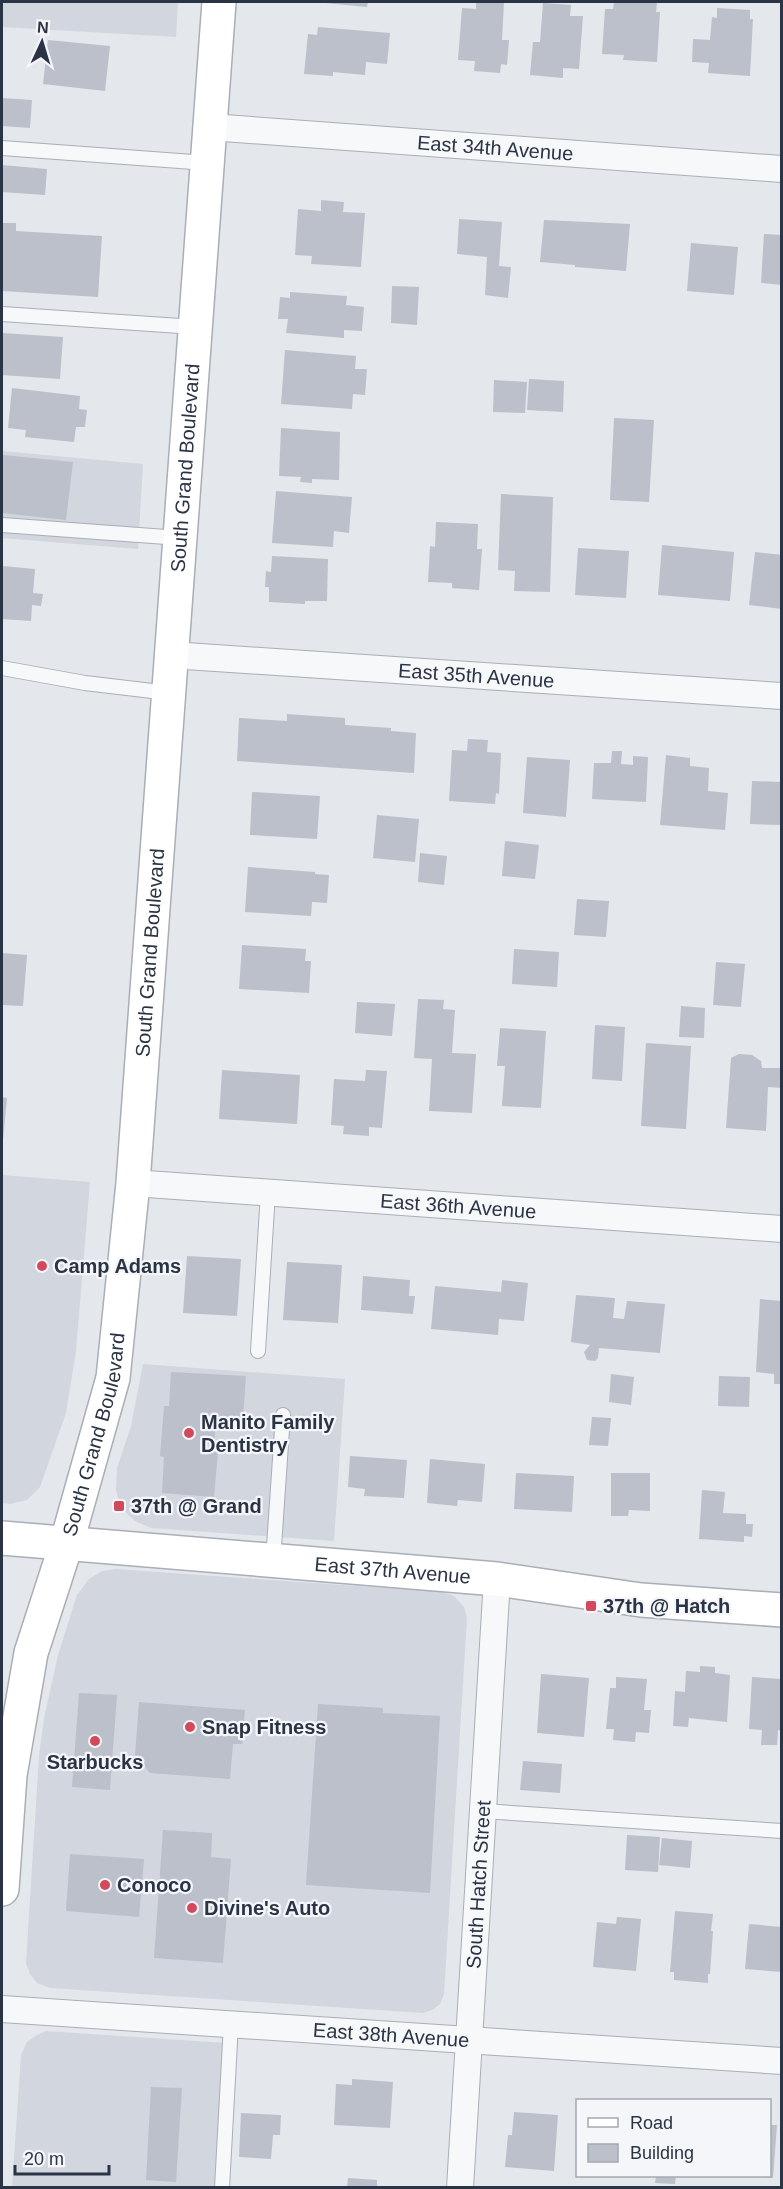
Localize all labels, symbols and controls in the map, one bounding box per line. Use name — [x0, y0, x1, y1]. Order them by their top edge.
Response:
north arrow — [12, 12, 72, 72]
text: N — [37, 19, 49, 36]
street label: East 34th Avenue — [416, 131, 574, 165]
street label: South Grand Boulevard — [167, 363, 204, 573]
street label: East 35th Avenue — [398, 659, 555, 692]
street label: South Grand Boulevard — [131, 848, 168, 1058]
street label: East 36th Avenue — [379, 1190, 537, 1223]
place label: Camp Adams — [54, 1255, 181, 1277]
marker: Camp Adams — [35, 1259, 49, 1273]
street label: South Grand Boulevard — [58, 1332, 129, 1539]
place label: Manito Family Dentistry — [201, 1411, 335, 1456]
marker: Manito Family Dentistry — [182, 1426, 196, 1440]
place label: 37th @ Grand — [131, 1495, 262, 1517]
marker: 37th @ Grand — [112, 1499, 126, 1513]
street label: East 37th Avenue — [314, 1553, 472, 1588]
place label: 37th @ Hatch — [603, 1595, 730, 1617]
marker: 37th @ Hatch — [584, 1599, 598, 1613]
place label: Snap Fitness — [202, 1716, 326, 1738]
marker: Snap Fitness — [183, 1720, 197, 1734]
marker: Starbucks — [88, 1734, 102, 1748]
place label: Starbucks — [47, 1751, 143, 1773]
street label: South Hatch Street — [462, 1799, 495, 1970]
place label: Conoco — [117, 1874, 191, 1896]
marker: Conoco — [98, 1878, 112, 1892]
place label: Divine's Auto — [204, 1897, 330, 1919]
marker: Divine's Auto — [185, 1901, 199, 1915]
street label: East 38th Avenue — [312, 2019, 470, 2051]
legend — [576, 2099, 771, 2177]
text: Road — [630, 2113, 673, 2133]
scale bar — [15, 2138, 110, 2176]
text: Building — [630, 2143, 694, 2163]
text: 20 m — [24, 2149, 64, 2169]

